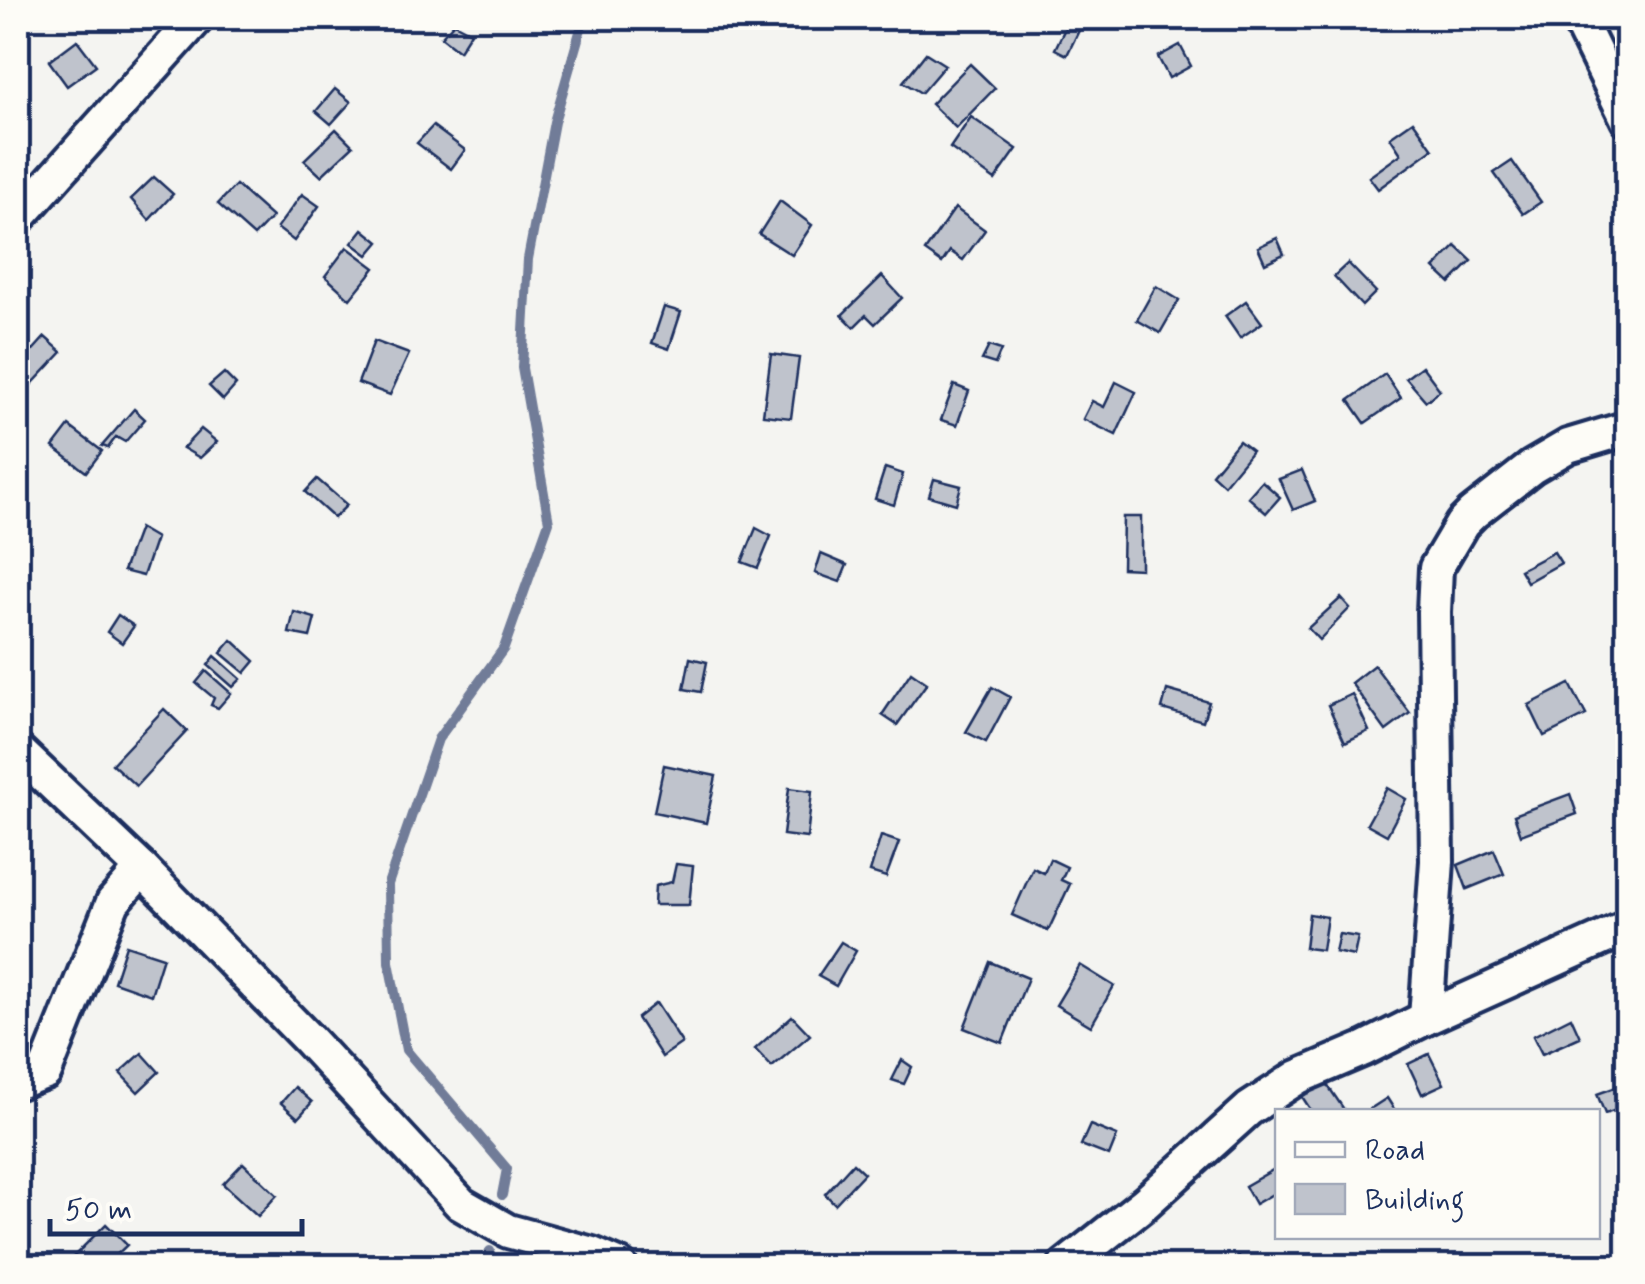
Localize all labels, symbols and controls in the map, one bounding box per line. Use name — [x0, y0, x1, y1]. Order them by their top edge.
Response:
legend — [1275, 1109, 1600, 1239]
text: Road — [1365, 1131, 1425, 1170]
scale bar — [50, 1174, 302, 1236]
text: Building — [1365, 1181, 1464, 1223]
text: 50 m — [65, 1191, 132, 1230]

